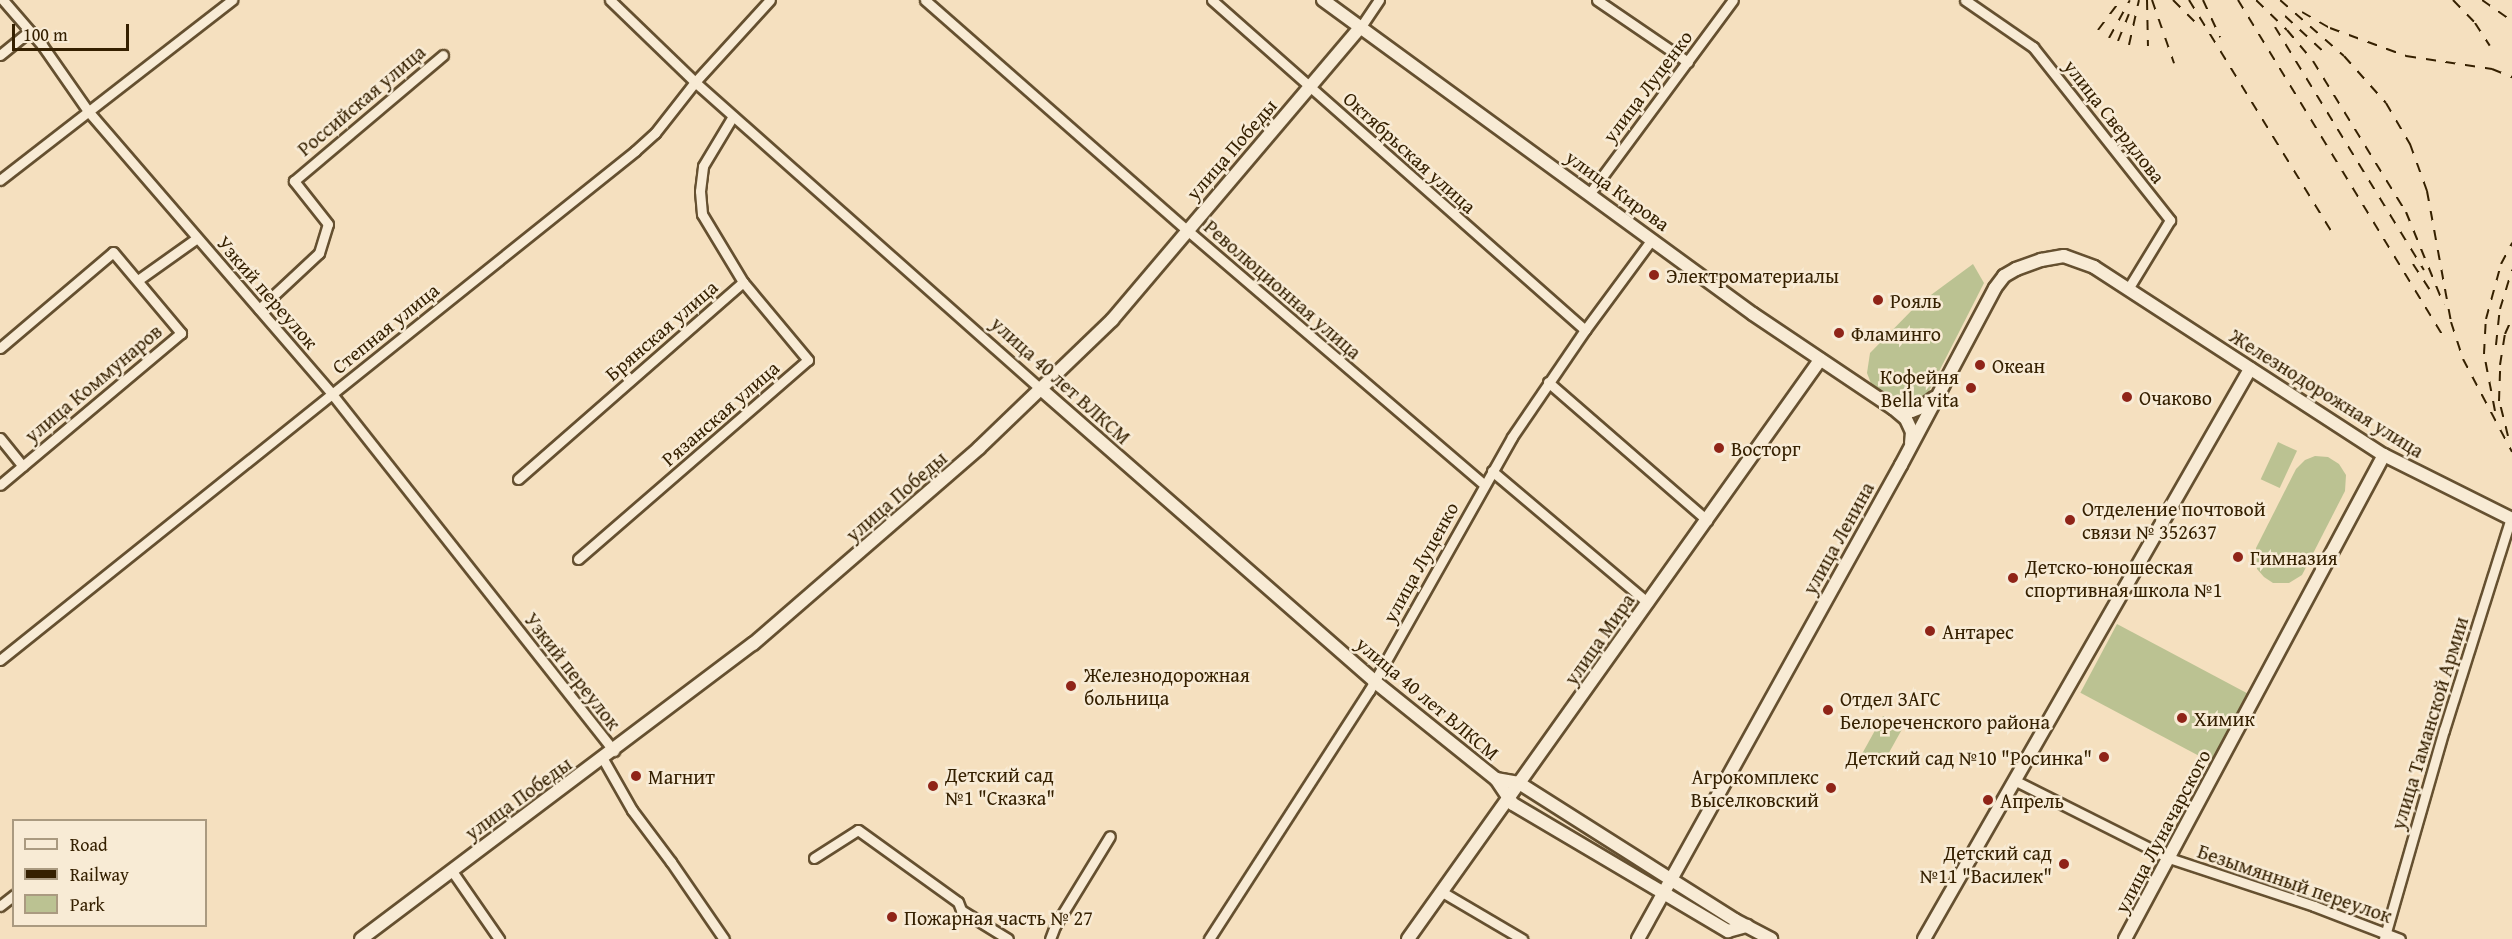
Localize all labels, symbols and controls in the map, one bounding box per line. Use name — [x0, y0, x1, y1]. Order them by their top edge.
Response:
scale bar — [15, 12, 132, 50]
text: 100 m — [23, 21, 68, 48]
street label: улица Луценко — [1597, 25, 1697, 147]
street label: Российская улица — [292, 39, 430, 161]
street label: улица Свердлова — [2059, 54, 2171, 188]
street label: Октябрьская улица — [1339, 86, 1481, 218]
street label: улица Победы — [1181, 94, 1281, 204]
street label: улица Кирова — [1561, 144, 1675, 236]
street label: Революционная улица — [1200, 214, 1366, 364]
street label: Узкий переулок — [212, 230, 324, 354]
place label: Электроматериалы — [1666, 263, 1839, 287]
marker: Электроматериалы — [1647, 268, 1661, 282]
street label: Брянская улица — [600, 275, 722, 385]
street label: Степная улица — [327, 278, 443, 378]
place label: Рояль — [1890, 288, 1942, 312]
marker: Рояль — [1871, 293, 1885, 307]
street label: улица 40 лет ВЛКСМ — [986, 311, 1136, 449]
street label: улица Коммунаров — [20, 319, 166, 447]
place label: Фламинго — [1851, 321, 1941, 345]
street label: Железнодорожная улица — [2226, 323, 2428, 463]
marker: Фламинго — [1832, 326, 1846, 340]
place label: Океан — [1992, 353, 2045, 377]
street label: Рязанская улица — [656, 355, 784, 471]
marker: Океан — [1973, 358, 1987, 372]
place label: Кофейня Bella vita — [1880, 365, 1959, 412]
marker: Кофейня Bella vita — [1964, 381, 1978, 395]
place label: Очаково — [2139, 385, 2212, 409]
marker: Очаково — [2120, 390, 2134, 404]
place label: Восторг — [1731, 436, 1801, 460]
marker: Восторг — [1712, 441, 1726, 455]
street label: улица Победы — [841, 446, 951, 546]
street label: улица Ленина — [1797, 477, 1879, 599]
place label: Отделение почтовой связи № 352637 — [2082, 496, 2266, 543]
street label: улица Луценко — [1377, 497, 1463, 627]
marker: Отделение почтовой связи № 352637 — [2063, 513, 2077, 527]
place label: Гимназия — [2250, 545, 2338, 569]
marker: Гимназия — [2231, 550, 2245, 564]
place label: Детско-юношеская спортивная школа №1 — [2025, 554, 2222, 601]
marker: Детско-юношеская спортивная школа №1 — [2006, 571, 2020, 585]
street label: улица Мира — [1559, 589, 1639, 689]
street label: Узкий переулок — [520, 608, 626, 734]
street label: улица Таманской Армии — [2385, 614, 2473, 832]
place label: Антарес — [1942, 619, 2014, 643]
marker: Антарес — [1923, 624, 1937, 638]
street label: улица 40 лет ВЛКСМ — [1352, 631, 1504, 765]
place label: Железнодорожная больница — [1084, 662, 1250, 709]
marker: Железнодорожная больница — [1062, 677, 1080, 695]
place label: Отдел ЗАГС Белореченского района — [1840, 686, 2050, 733]
marker: Отдел ЗАГС Белореченского района — [1821, 703, 1835, 717]
place label: Химик — [2194, 706, 2255, 730]
marker: Химик — [2175, 711, 2189, 725]
place label: Детский сад №10 "Росинка" — [1846, 745, 2092, 769]
street label: улица Луначарского — [2109, 745, 2215, 917]
marker: Детский сад №10 "Росинка" — [2097, 750, 2111, 764]
street label: улица Победы — [460, 751, 576, 845]
place label: Детский сад №1 "Сказка" — [945, 762, 1055, 809]
place label: Магнит — [648, 764, 715, 788]
place label: Агрокомплекс Выселковский — [1691, 765, 1819, 812]
marker: Магнит — [629, 769, 643, 783]
marker: Детский сад №1 "Сказка" — [926, 779, 940, 793]
marker: Агрокомплекс Выселковский — [1824, 781, 1838, 795]
place label: Апрель — [2000, 788, 2064, 812]
marker: Апрель — [1981, 793, 1995, 807]
legend — [12, 819, 207, 927]
text: Road — [70, 831, 108, 858]
street label: Безымянный переулок — [2195, 838, 2395, 928]
place label: Детский сад №11 "Василек" — [1919, 840, 2052, 887]
marker: Детский сад №11 "Василек" — [2057, 857, 2071, 871]
text: Railway — [70, 861, 129, 888]
text: Park — [70, 891, 105, 918]
place label: Пожарная часть № 27 — [904, 905, 1093, 929]
marker: Пожарная часть № 27 — [885, 910, 899, 924]

